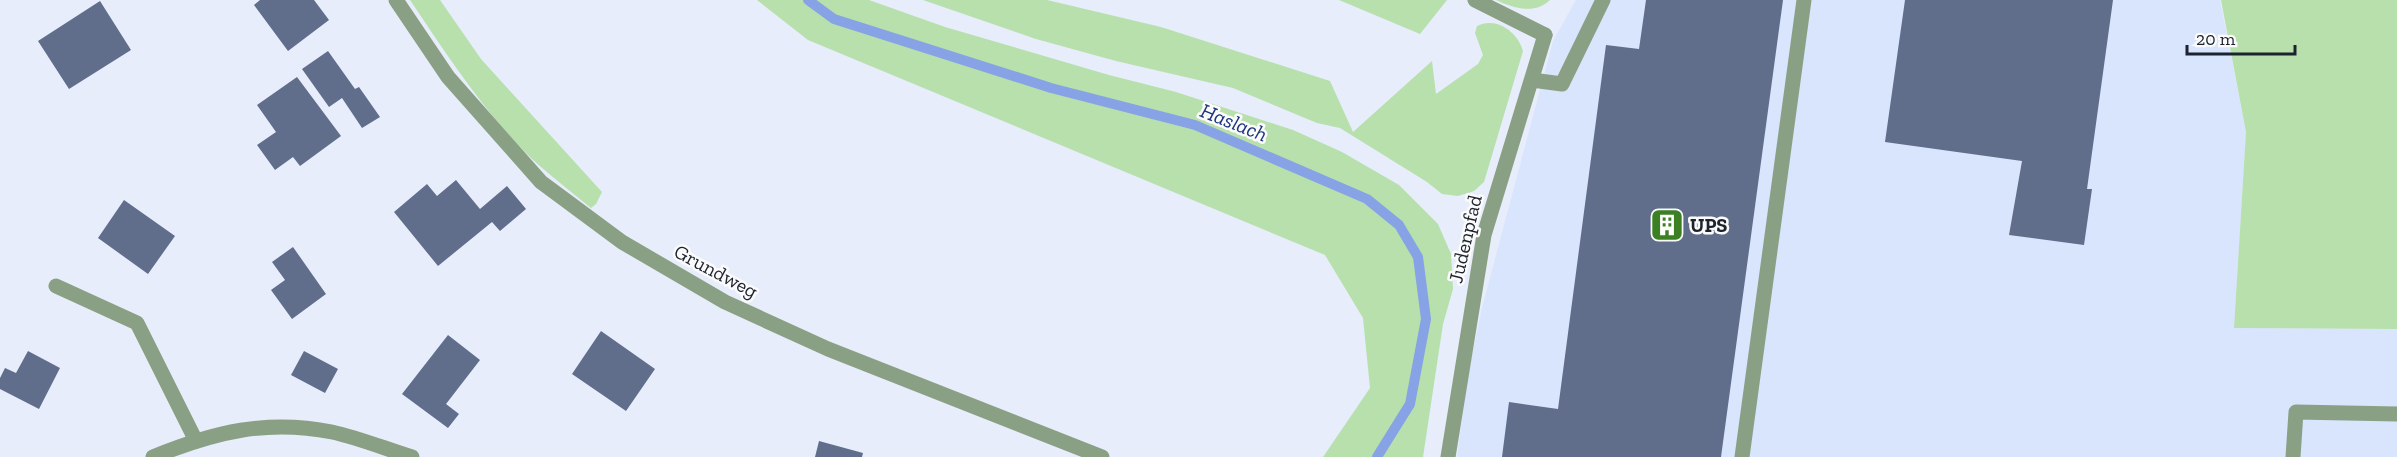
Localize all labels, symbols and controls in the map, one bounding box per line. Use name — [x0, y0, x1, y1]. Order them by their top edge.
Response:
scale bar — [2187, 18, 2295, 56]
text: 20 m — [2196, 28, 2236, 50]
water label: Haslach — [1197, 97, 1271, 147]
street label: Judenpfad — [1443, 193, 1487, 285]
building icon: UPS — [1649, 207, 1685, 243]
place label: UPS — [1690, 213, 1727, 237]
street label: Grundweg — [670, 239, 762, 303]

